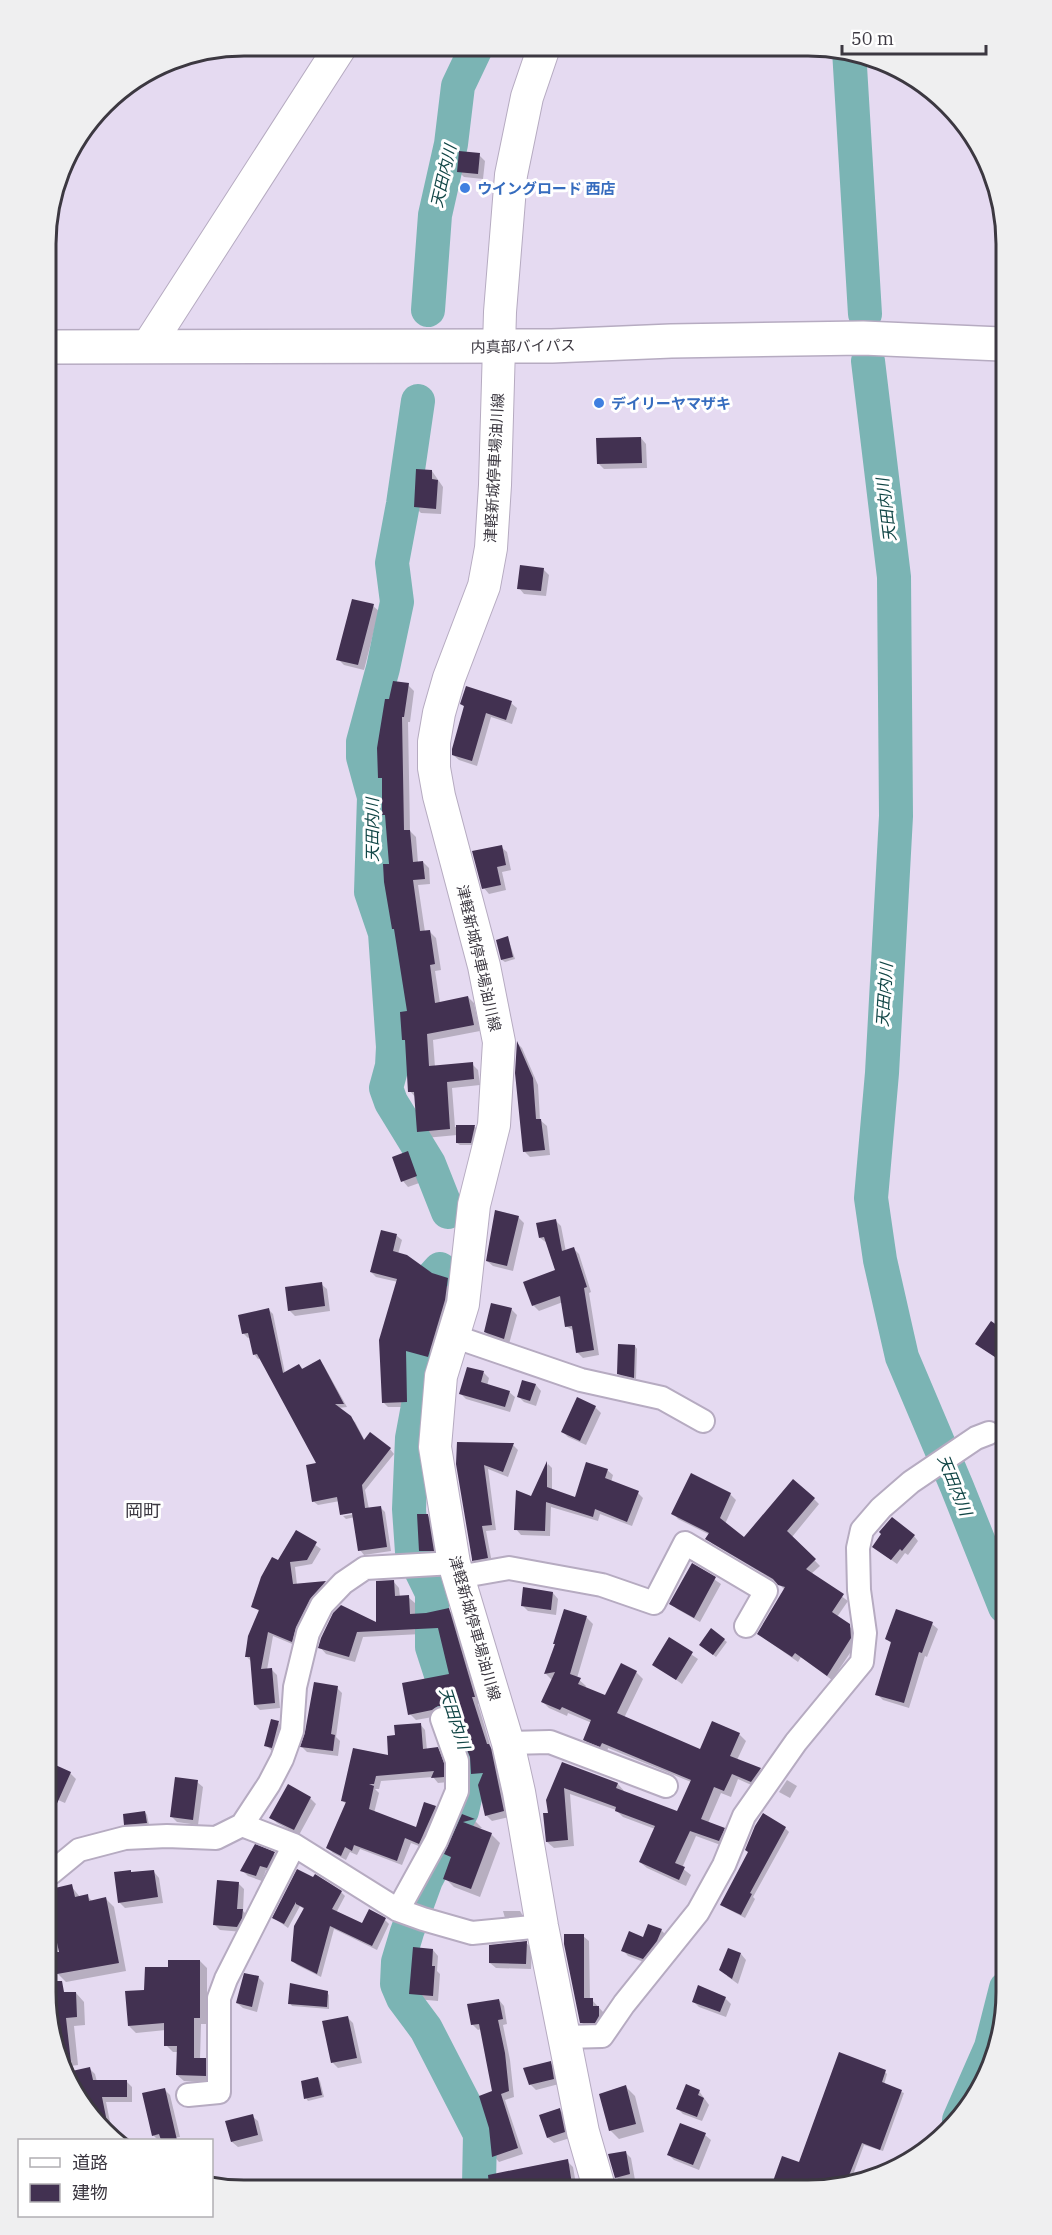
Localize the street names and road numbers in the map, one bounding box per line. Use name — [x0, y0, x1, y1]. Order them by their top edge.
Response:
street label: 内真部バイパス — [470, 336, 576, 356]
street label: 津軽新城停車場油川線 — [481, 393, 507, 543]
street label: 津軽新城停車場油川線 — [453, 883, 505, 1033]
street label: 津軽新城停車場油川線 — [445, 1553, 505, 1703]

